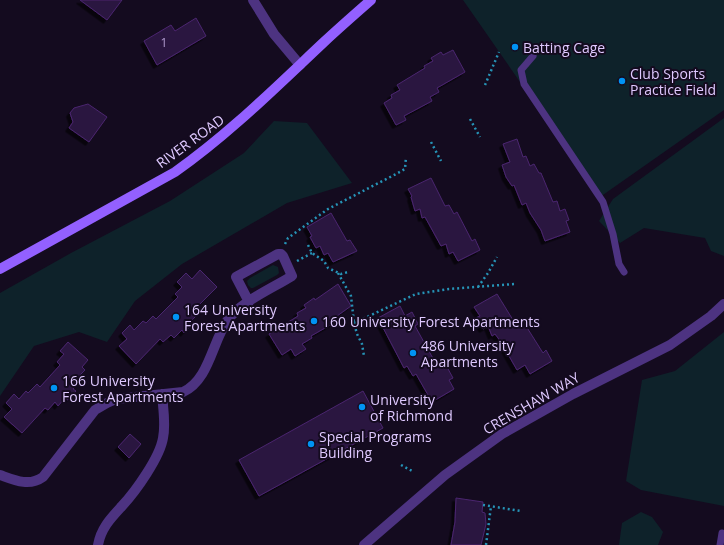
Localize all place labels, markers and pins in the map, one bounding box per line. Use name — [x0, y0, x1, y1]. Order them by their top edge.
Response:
place label: Batting Cage — [523, 38, 605, 57]
marker: Batting Cage — [510, 42, 520, 52]
place label: Club Sports Practice Field — [630, 64, 716, 99]
marker: Club Sports Practice Field — [617, 76, 627, 86]
place label: 164 University Forest Apartments — [184, 300, 306, 335]
marker: 164 University Forest Apartments — [171, 312, 181, 322]
place label: 160 University Forest Apartments — [322, 312, 540, 331]
marker: 160 University Forest Apartments — [309, 316, 319, 326]
place label: 486 University Apartments — [421, 336, 515, 371]
marker: 486 University Apartments — [408, 348, 418, 358]
place label: 166 University Forest Apartments — [62, 371, 184, 406]
marker: 166 University Forest Apartments — [49, 383, 59, 393]
place label: University of Richmond — [370, 390, 453, 425]
marker: University of Richmond — [357, 402, 367, 412]
place label: Special Programs Building — [319, 427, 432, 462]
marker: Special Programs Building — [306, 439, 316, 449]

